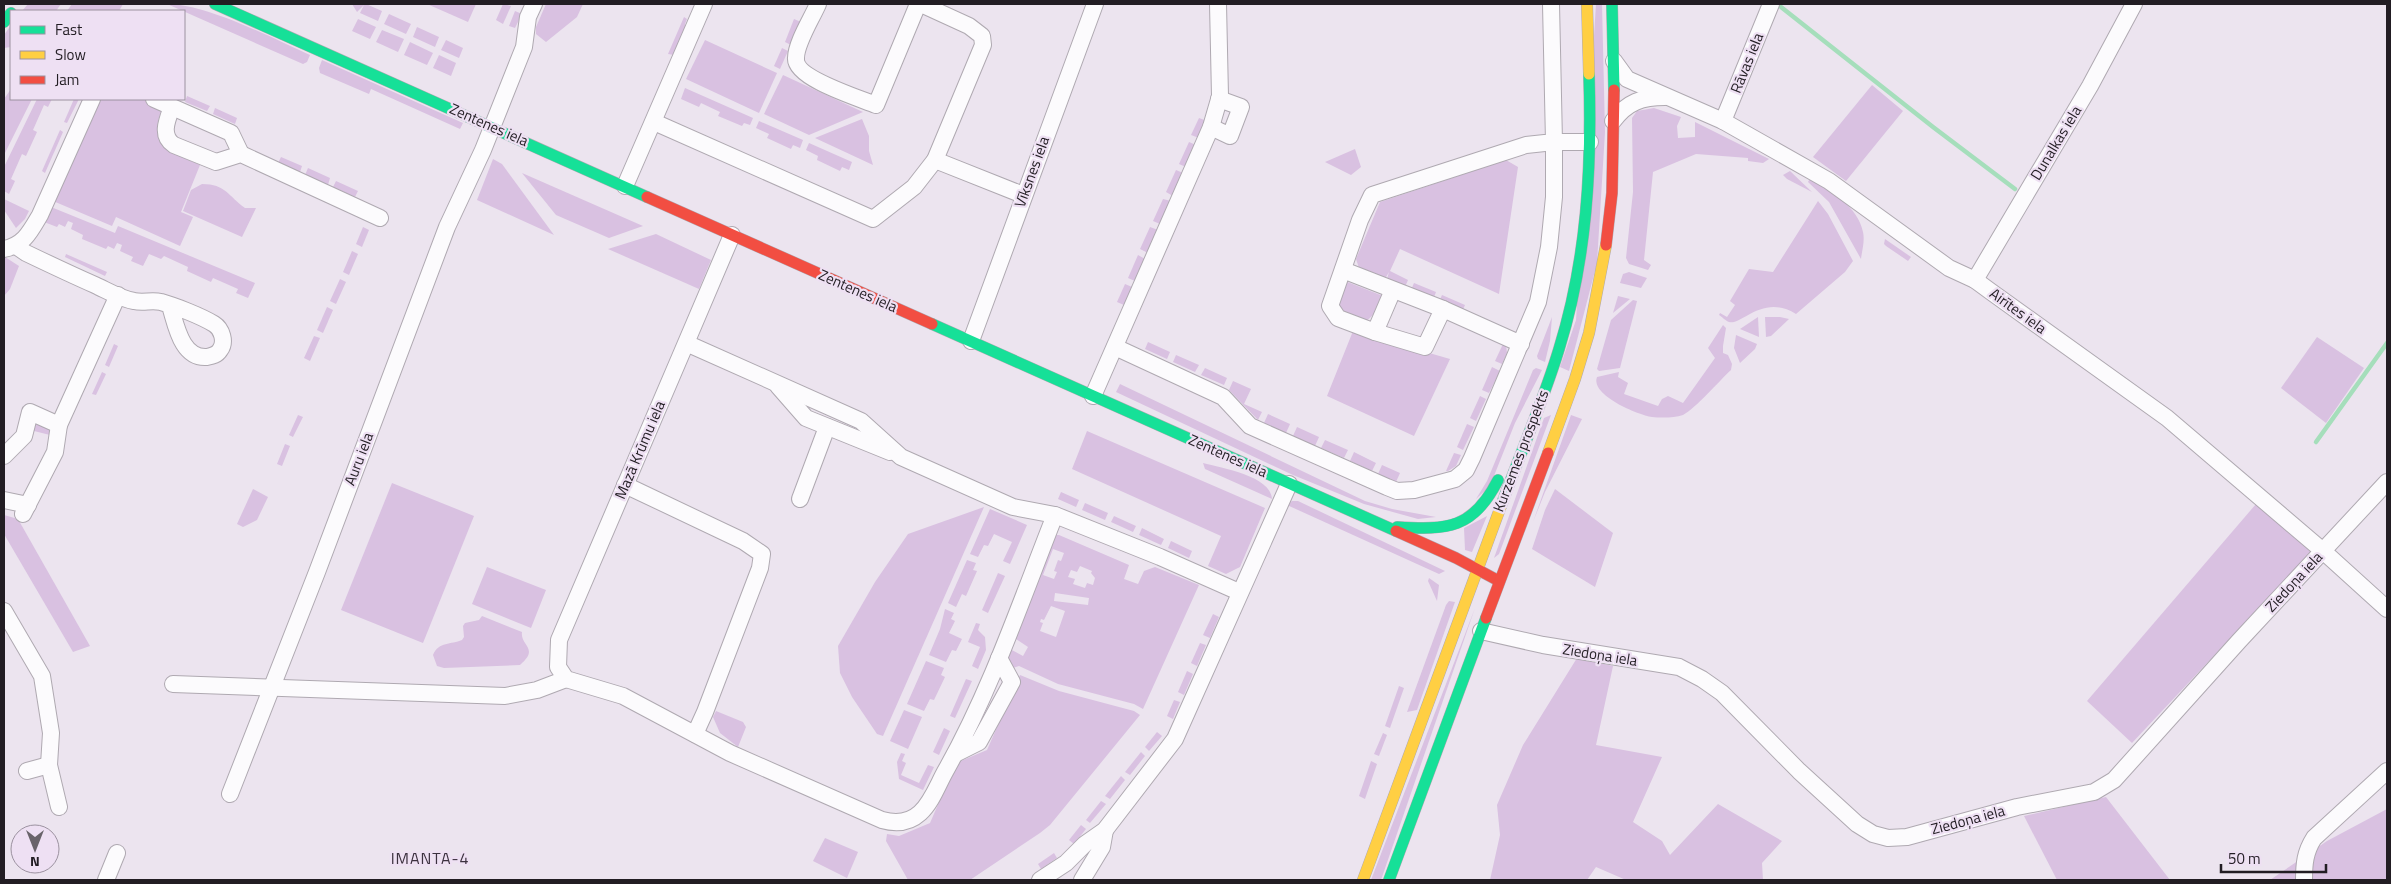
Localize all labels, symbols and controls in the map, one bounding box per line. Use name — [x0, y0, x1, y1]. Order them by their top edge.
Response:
legend — [10, 10, 185, 100]
text: Fast — [55, 18, 83, 41]
street label: Rāvas iela — [1724, 29, 1769, 97]
text: Slow — [55, 43, 86, 66]
text: Jam — [55, 68, 79, 91]
street label: Zentenes iela — [446, 97, 533, 152]
street label: Dunalkas iela — [2024, 101, 2087, 184]
street label: Vīksnes iela — [1008, 133, 1055, 211]
street label: Zentenes iela — [815, 263, 902, 318]
street label: Airītes iela — [1985, 282, 2052, 339]
street label: Kurzemes prospekts — [1487, 386, 1554, 515]
street label: Mazā Krūmu iela — [608, 397, 671, 503]
street label: Auru iela — [338, 428, 379, 489]
street label: Zentenes iela — [1185, 428, 1272, 483]
street label: Ziedoņa iela — [2259, 546, 2328, 617]
street label: Ziedoņa iela — [1561, 637, 1640, 672]
street label: Ziedoņa iela — [1928, 799, 2008, 840]
north arrow — [10, 824, 60, 874]
scale bar — [2221, 842, 2326, 874]
district label: IMANTA-4 — [391, 846, 469, 870]
text: 50 m — [2228, 847, 2261, 870]
text: N — [30, 852, 40, 873]

